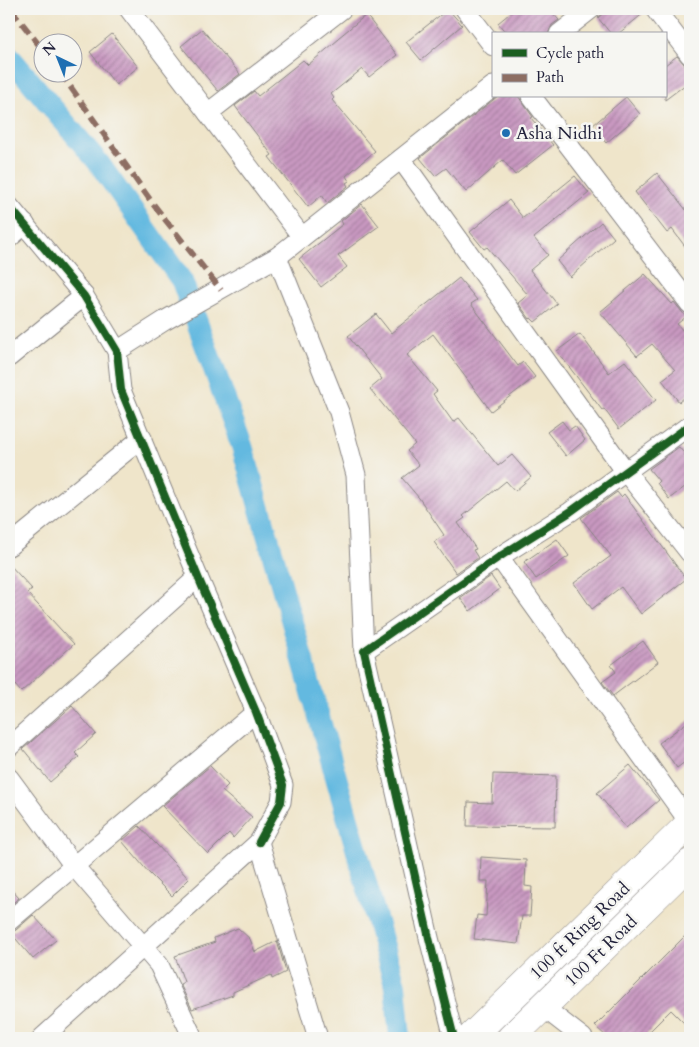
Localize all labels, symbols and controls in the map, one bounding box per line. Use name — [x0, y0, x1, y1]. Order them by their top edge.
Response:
north arrow — [32, 32, 82, 82]
legend — [492, 32, 666, 98]
text: N — [39, 38, 60, 60]
text: Cycle path — [536, 43, 605, 63]
text: Path — [536, 67, 565, 87]
place label: Asha Nidhi — [516, 121, 602, 146]
marker: Asha Nidhi — [500, 127, 512, 139]
street label: 100 ft Ring Road — [524, 876, 636, 985]
street label: 100 Ft Road — [559, 909, 643, 992]

